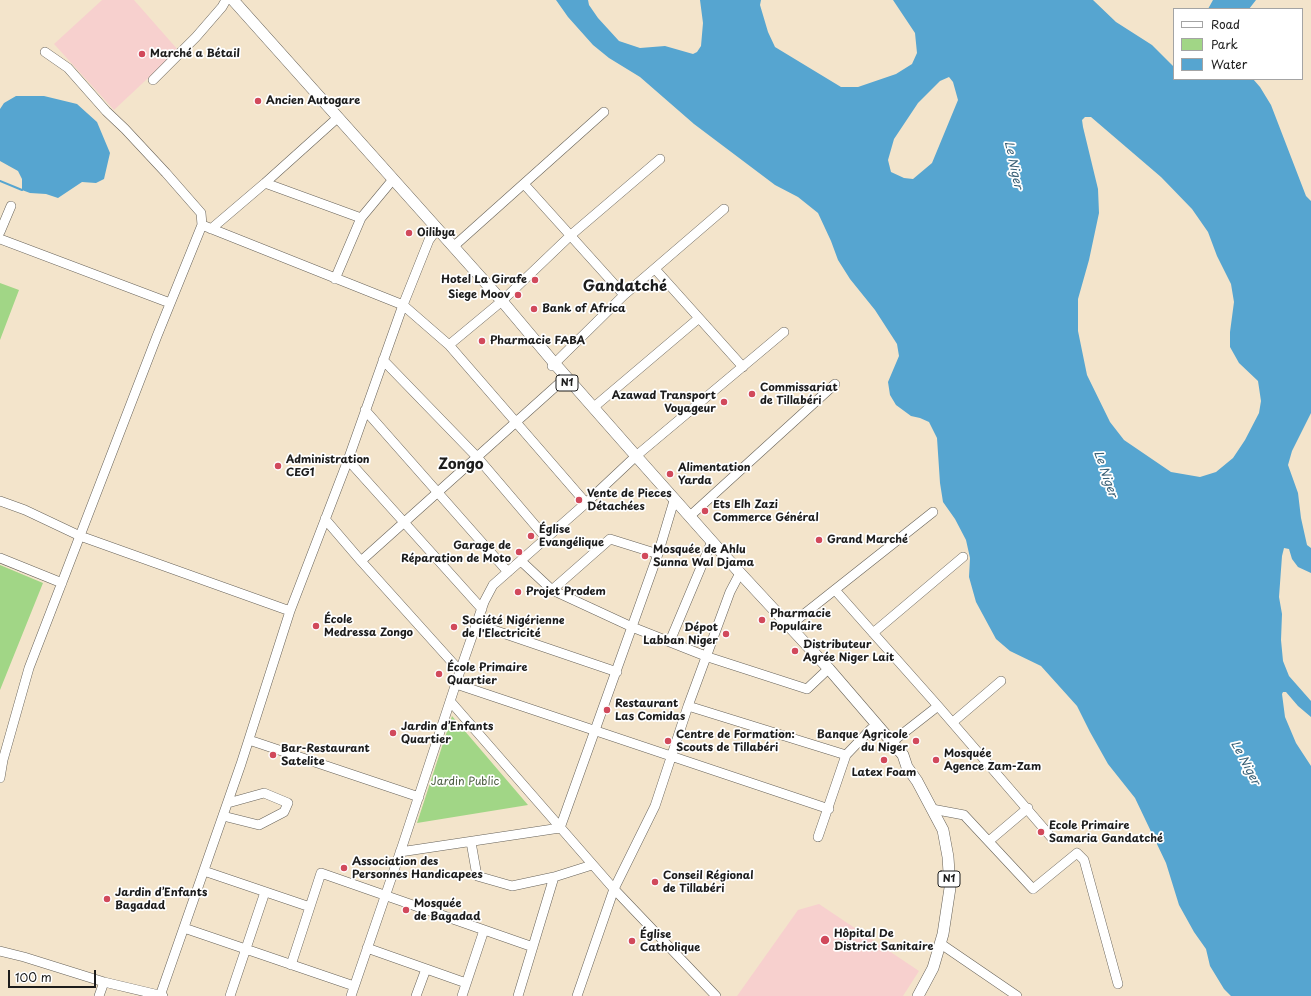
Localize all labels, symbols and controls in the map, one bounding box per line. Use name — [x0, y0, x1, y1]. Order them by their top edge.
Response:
legend — [1173, 8, 1303, 80]
text: Road — [1211, 15, 1240, 33]
text: Park — [1211, 35, 1238, 53]
place label: Marché a Bétail — [150, 47, 240, 61]
marker: Marché a Bétail — [137, 49, 147, 59]
text: Water — [1211, 55, 1247, 73]
place label: Ancien Autogare — [266, 94, 360, 108]
marker: Ancien Autogare — [253, 96, 263, 106]
water label: Le Niger — [1001, 140, 1025, 190]
place label: Oilibya — [417, 226, 455, 240]
marker: Oilibya — [404, 228, 414, 238]
place label: Hotel La Girafe — [441, 273, 527, 287]
marker: Hotel La Girafe — [530, 275, 540, 285]
district label: Gandatché — [583, 278, 667, 296]
place label: Siege Moov — [448, 288, 510, 302]
marker: Siege Moov — [513, 290, 523, 300]
place label: Bank of Africa — [542, 302, 626, 316]
marker: Bank of Africa — [529, 304, 539, 314]
place label: Pharmacie FABA — [490, 334, 585, 348]
marker: Pharmacie FABA — [477, 336, 487, 346]
road number: N1 — [556, 375, 578, 391]
place label: Commissariat de Tillabéri — [760, 381, 838, 407]
place label: Azawad Transport Voyageur — [612, 389, 716, 415]
marker: Commissariat de Tillabéri — [747, 389, 757, 399]
marker: Azawad Transport Voyageur — [719, 397, 729, 407]
water label: Le Niger — [1090, 449, 1120, 499]
place label: Administration CEG1 — [286, 453, 370, 479]
district label: Zongo — [438, 456, 484, 474]
marker: Administration CEG1 — [273, 461, 283, 471]
place label: Alimentation Yarda — [678, 461, 750, 487]
marker: Alimentation Yarda — [665, 469, 675, 479]
place label: Vente de Pieces Détachées — [587, 487, 672, 513]
marker: Vente de Pieces Détachées — [574, 495, 584, 505]
place label: Ets Elh Zazi Commerce Général — [713, 498, 819, 524]
marker: Ets Elh Zazi Commerce Général — [700, 506, 710, 516]
place label: Église Evangélique — [539, 523, 604, 549]
marker: Église Evangélique — [526, 531, 536, 541]
place label: Grand Marché — [827, 533, 908, 547]
marker: Grand Marché — [814, 535, 824, 545]
place label: Garage de Réparation de Moto — [401, 539, 511, 565]
place label: Mosquée de Ahlu Sunna Wal Djama — [653, 543, 754, 569]
marker: Garage de Réparation de Moto — [514, 547, 524, 557]
marker: Mosquée de Ahlu Sunna Wal Djama — [640, 551, 650, 561]
place label: Projet Prodem — [526, 585, 606, 599]
marker: Projet Prodem — [513, 587, 523, 597]
place label: Pharmacie Populaire — [770, 607, 831, 633]
place label: École Medressa Zongo — [324, 613, 413, 639]
place label: Société Nigérienne de l'Electricité — [462, 614, 564, 640]
marker: Pharmacie Populaire — [757, 615, 767, 625]
marker: École Medressa Zongo — [311, 621, 321, 631]
place label: Dépot Labban Niger — [643, 621, 718, 647]
marker: Société Nigérienne de l'Electricité — [449, 622, 459, 632]
marker: Dépot Labban Niger — [721, 629, 731, 639]
place label: Distributeur Agrée Niger Lait — [803, 638, 894, 664]
marker: Distributeur Agrée Niger Lait — [790, 646, 800, 656]
place label: École Primaire Quartier — [447, 661, 527, 687]
marker: École Primaire Quartier — [434, 669, 444, 679]
place label: Restaurant Las Comidas — [615, 697, 685, 723]
marker: Restaurant Las Comidas — [602, 705, 612, 715]
place label: Jardin d’Enfants Quartier — [401, 720, 493, 746]
marker: Jardin d’Enfants Quartier — [388, 728, 398, 738]
place label: Centre de Formation: Scouts de Tillabéri — [676, 728, 795, 754]
place label: Banque Agricole du Niger — [817, 728, 908, 754]
marker: Centre de Formation: Scouts de Tillabéri — [663, 736, 673, 746]
marker: Banque Agricole du Niger — [911, 736, 921, 746]
water label: Le Niger — [1227, 738, 1263, 788]
place label: Bar-Restaurant Satelite — [281, 742, 370, 768]
place label: Mosquée Agence Zam-Zam — [944, 747, 1041, 773]
marker: Bar-Restaurant Satelite — [268, 750, 278, 760]
marker: Latex Foam — [879, 755, 889, 765]
marker: Mosquée Agence Zam-Zam — [931, 755, 941, 765]
place label: Latex Foam — [852, 766, 916, 780]
park label: Jardin Public — [431, 775, 499, 789]
place label: Ecole Primaire Samaria Gandatché — [1049, 819, 1163, 845]
marker: Ecole Primaire Samaria Gandatché — [1036, 827, 1046, 837]
place label: Association des Personnes Handicapees — [352, 855, 483, 881]
marker: Association des Personnes Handicapees — [339, 863, 349, 873]
place label: Conseil Régional de Tillabéri — [663, 869, 753, 895]
road number: N1 — [938, 871, 960, 887]
marker: Conseil Régional de Tillabéri — [650, 877, 660, 887]
place label: Jardin d’Enfants Bagadad — [115, 886, 207, 912]
marker: Jardin d’Enfants Bagadad — [102, 894, 112, 904]
place label: Mosquée de Bagadad — [414, 897, 480, 923]
marker: Mosquée de Bagadad — [401, 905, 411, 915]
place label: Hôpital De District Sanitaire — [834, 927, 933, 953]
place label: Église Catholique — [640, 928, 700, 954]
marker: Hôpital De District Sanitaire — [819, 934, 831, 946]
marker: Église Catholique — [627, 936, 637, 946]
scale bar — [10, 962, 98, 988]
text: 100 m — [15, 968, 52, 986]

